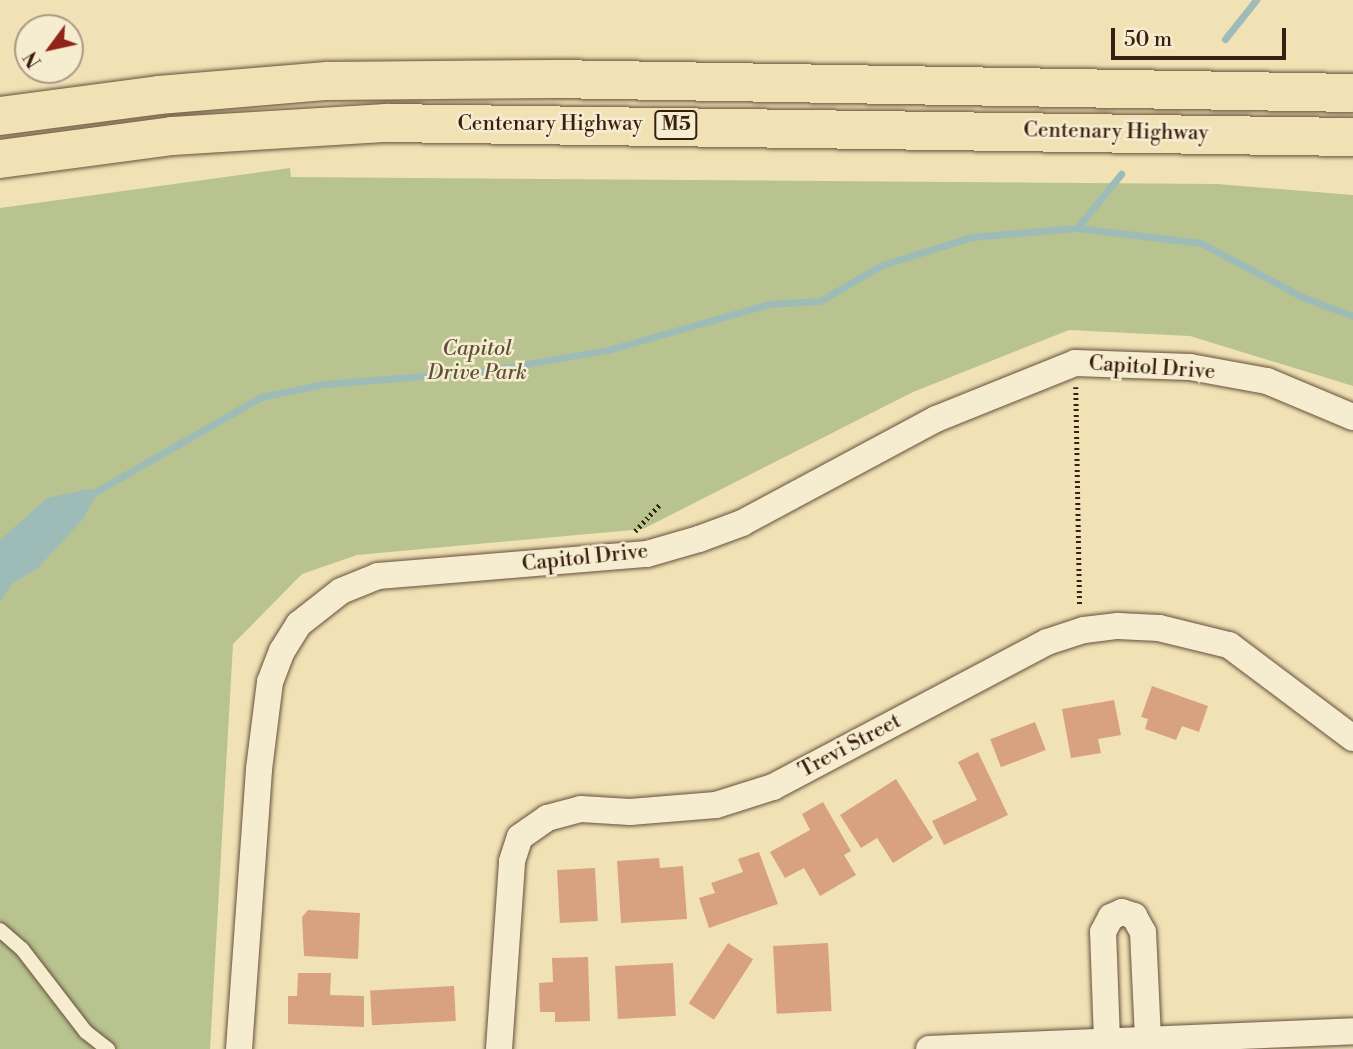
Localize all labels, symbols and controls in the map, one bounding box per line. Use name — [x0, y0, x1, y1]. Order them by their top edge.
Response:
north arrow — [14, 14, 84, 84]
scale bar — [1115, 14, 1290, 58]
text: 50 m — [1124, 27, 1172, 53]
text: N — [19, 47, 47, 72]
road number: M5 — [653, 110, 699, 140]
street label: Centenary Highway — [457, 111, 643, 137]
street label: Centenary Highway — [1023, 118, 1209, 146]
park label: Capitol Drive Park — [427, 336, 527, 386]
street label: Capitol Drive — [1088, 351, 1216, 385]
street label: Capitol Drive — [521, 539, 649, 577]
street label: Trevi Street — [795, 709, 905, 783]

